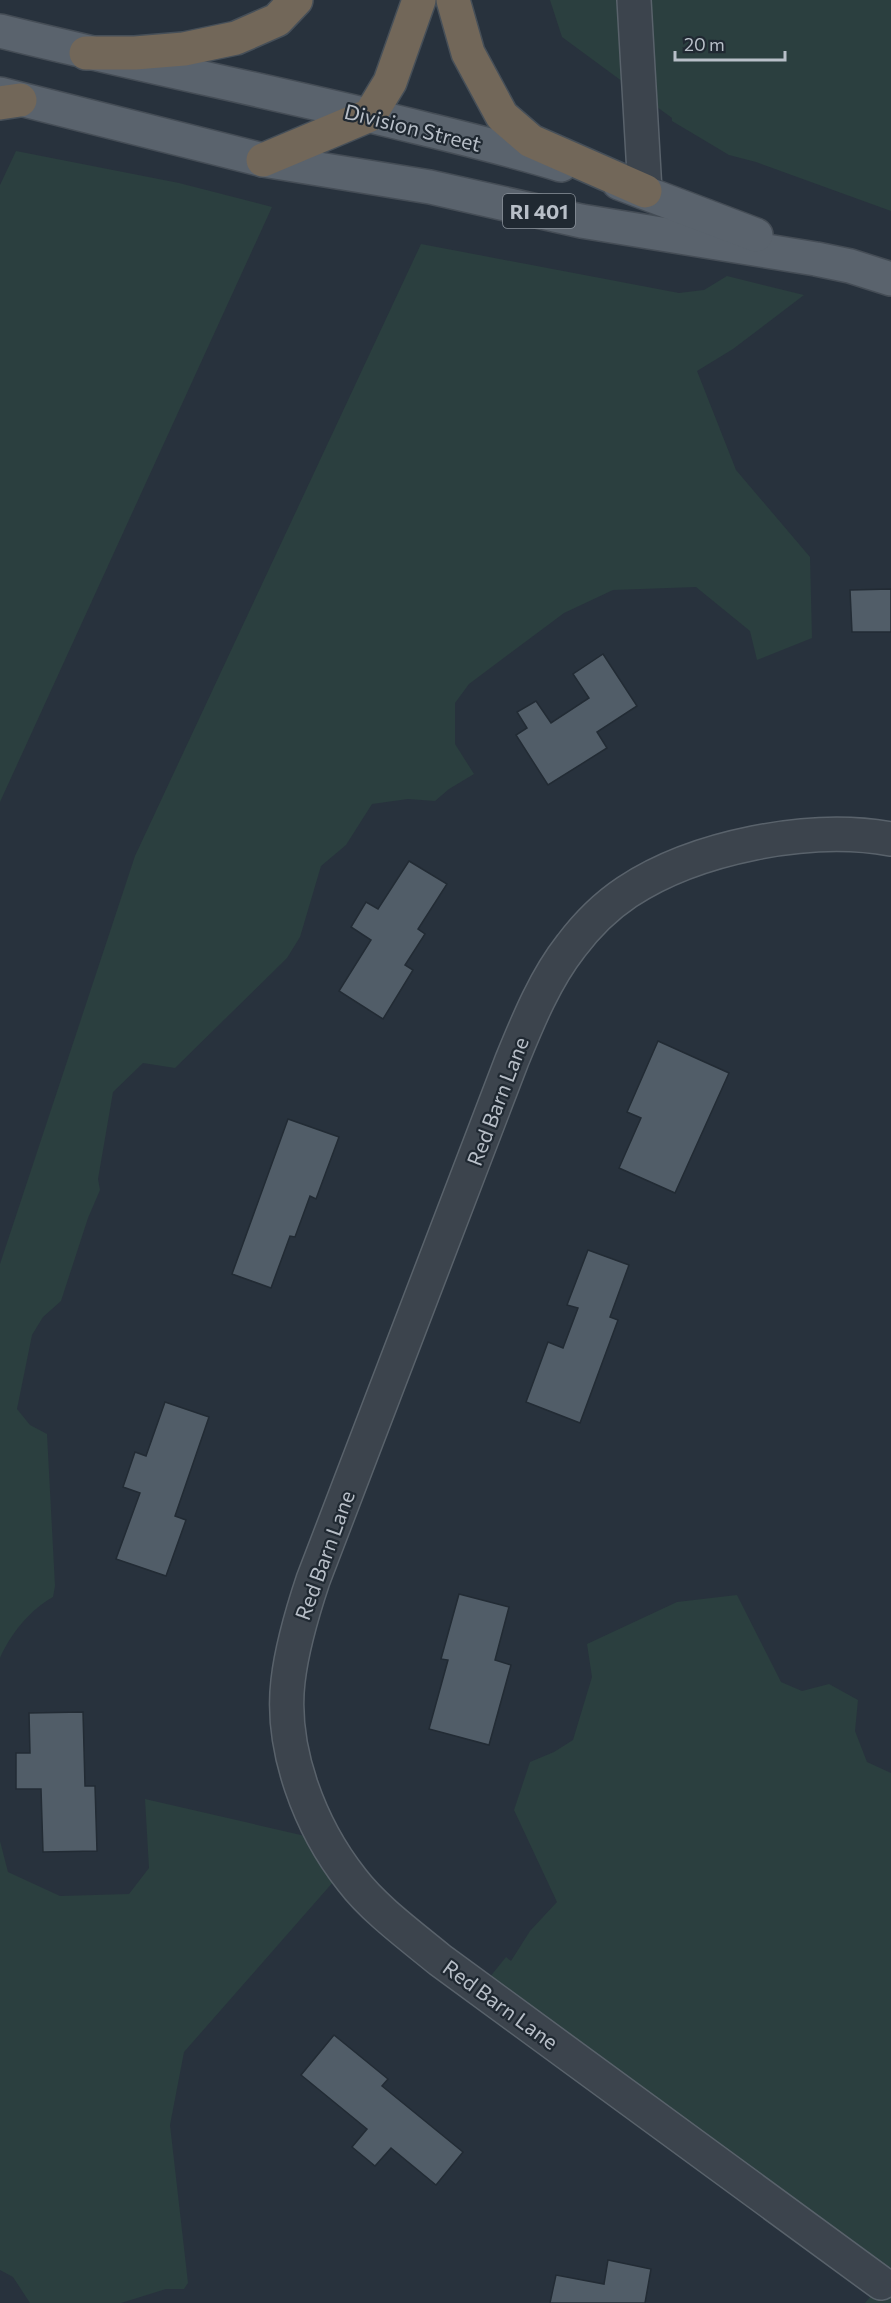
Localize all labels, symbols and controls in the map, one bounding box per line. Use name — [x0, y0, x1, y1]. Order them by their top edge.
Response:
scale bar — [675, 24, 784, 62]
text: 20 m — [684, 33, 725, 55]
street label: Division Street — [342, 98, 484, 156]
road number: RI 401 — [503, 194, 575, 228]
street label: Red Barn Lane — [461, 1033, 533, 1169]
street label: Red Barn Lane — [289, 1487, 359, 1623]
street label: Red Barn Lane — [439, 1954, 563, 2054]

